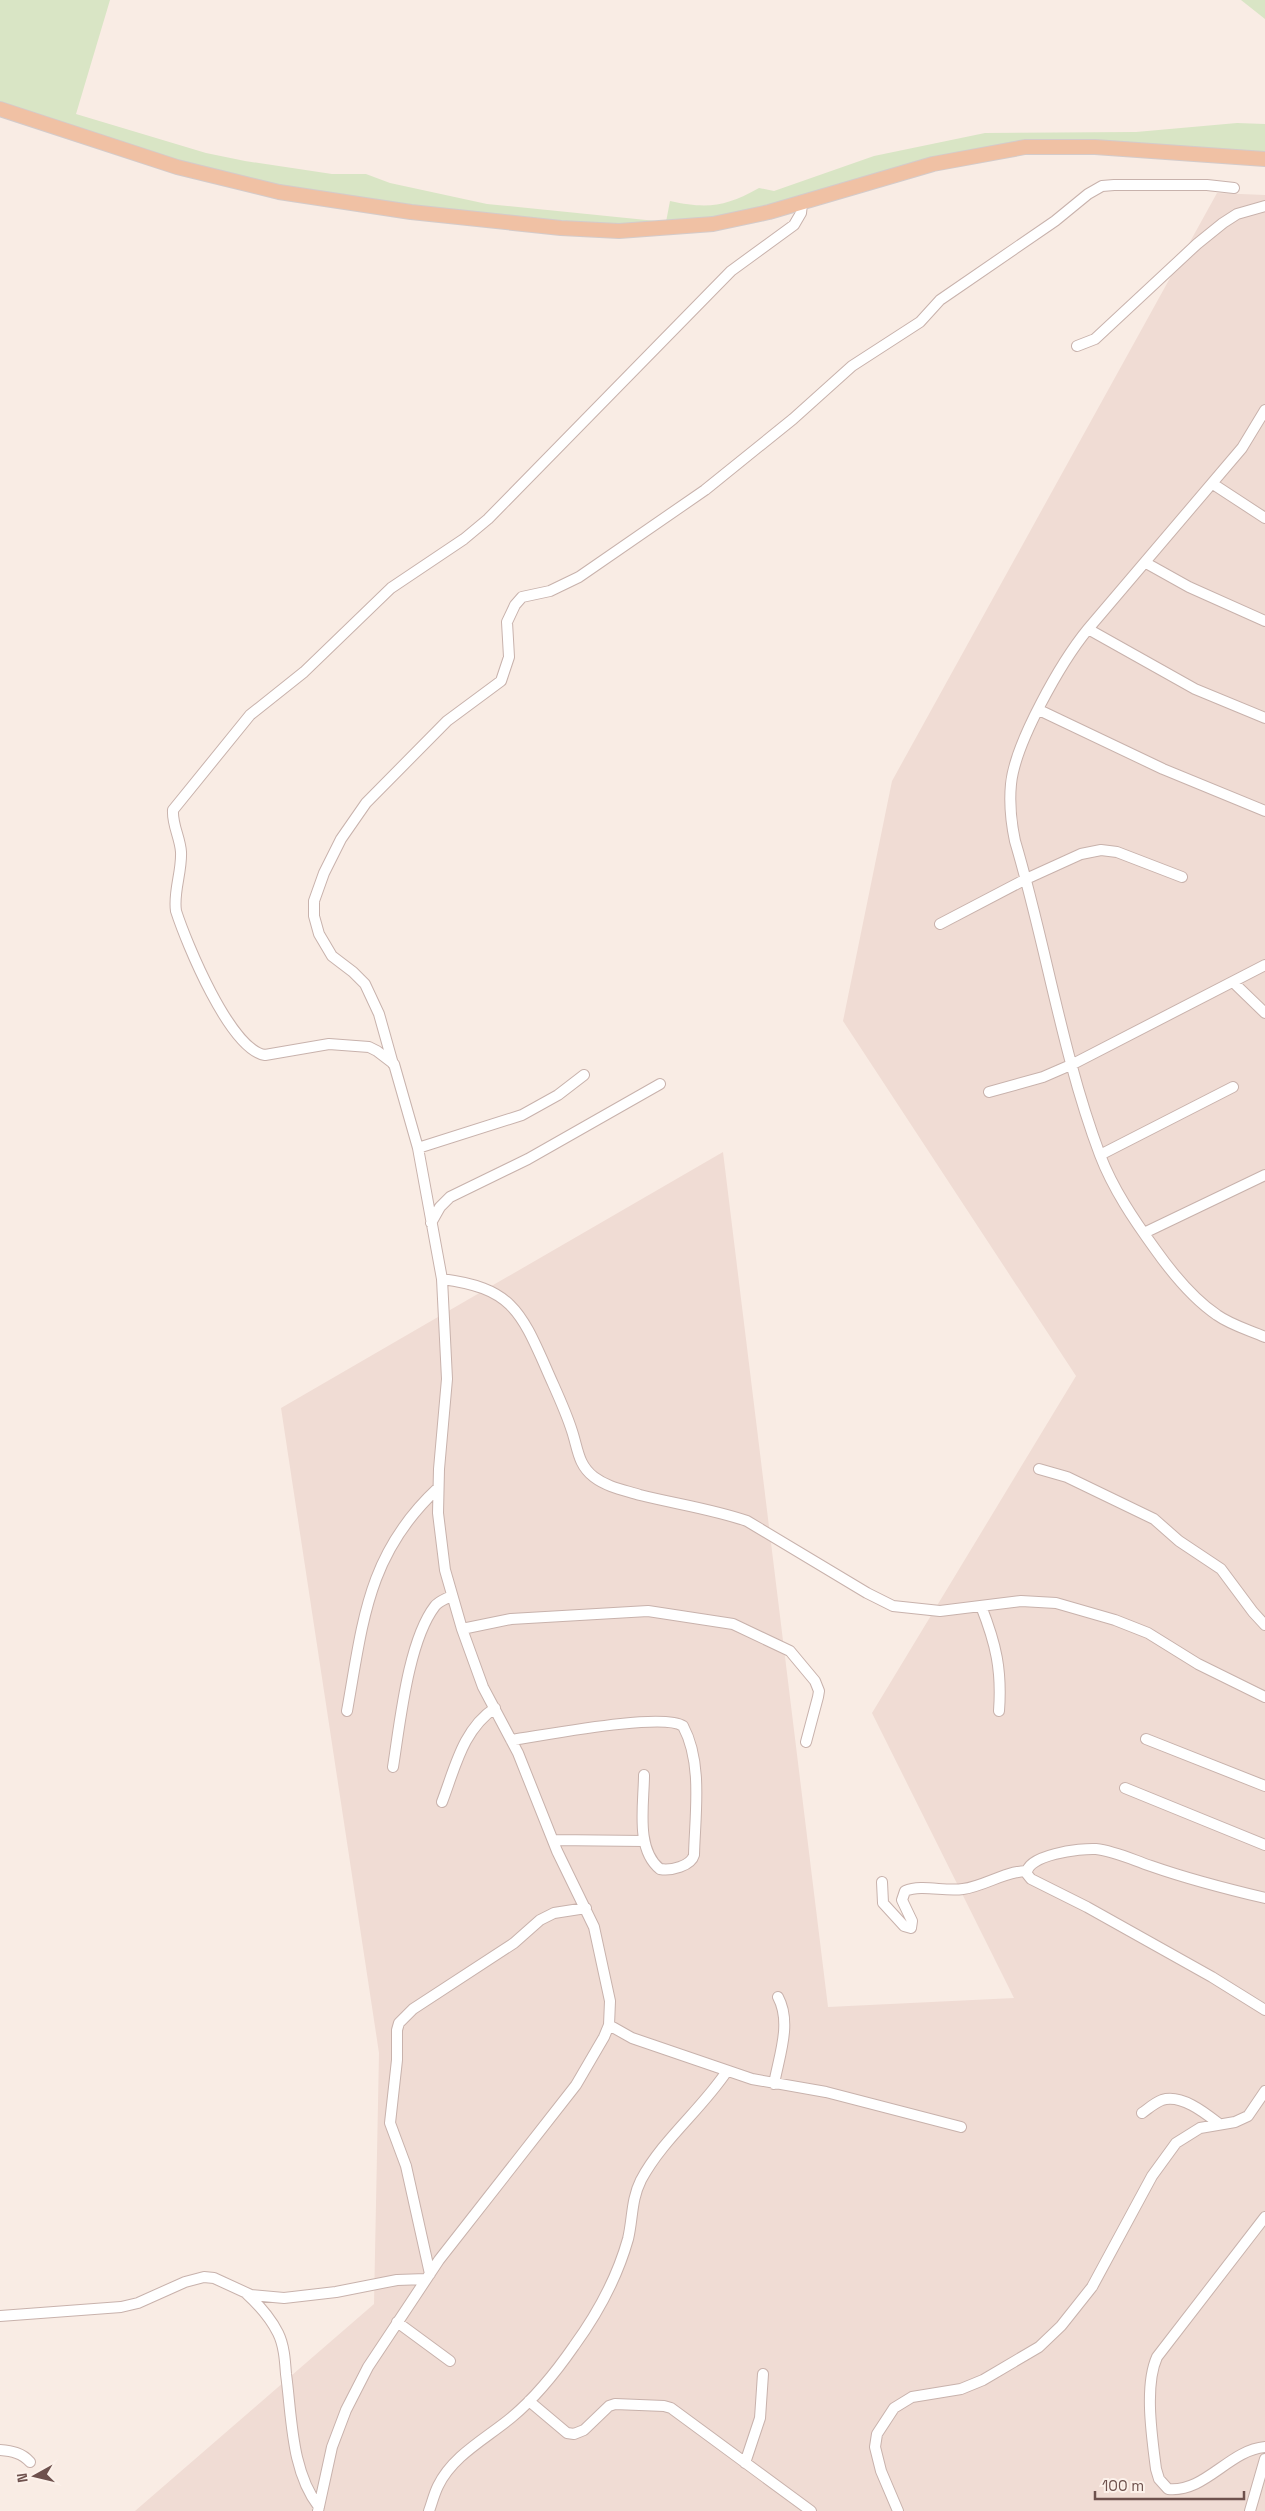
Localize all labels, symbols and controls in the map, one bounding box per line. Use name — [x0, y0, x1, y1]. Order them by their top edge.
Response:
north arrow — [10, 2451, 60, 2501]
scale bar — [1095, 2468, 1244, 2500]
text: N — [13, 2472, 32, 2484]
text: 100 m — [1102, 2476, 1144, 2495]

